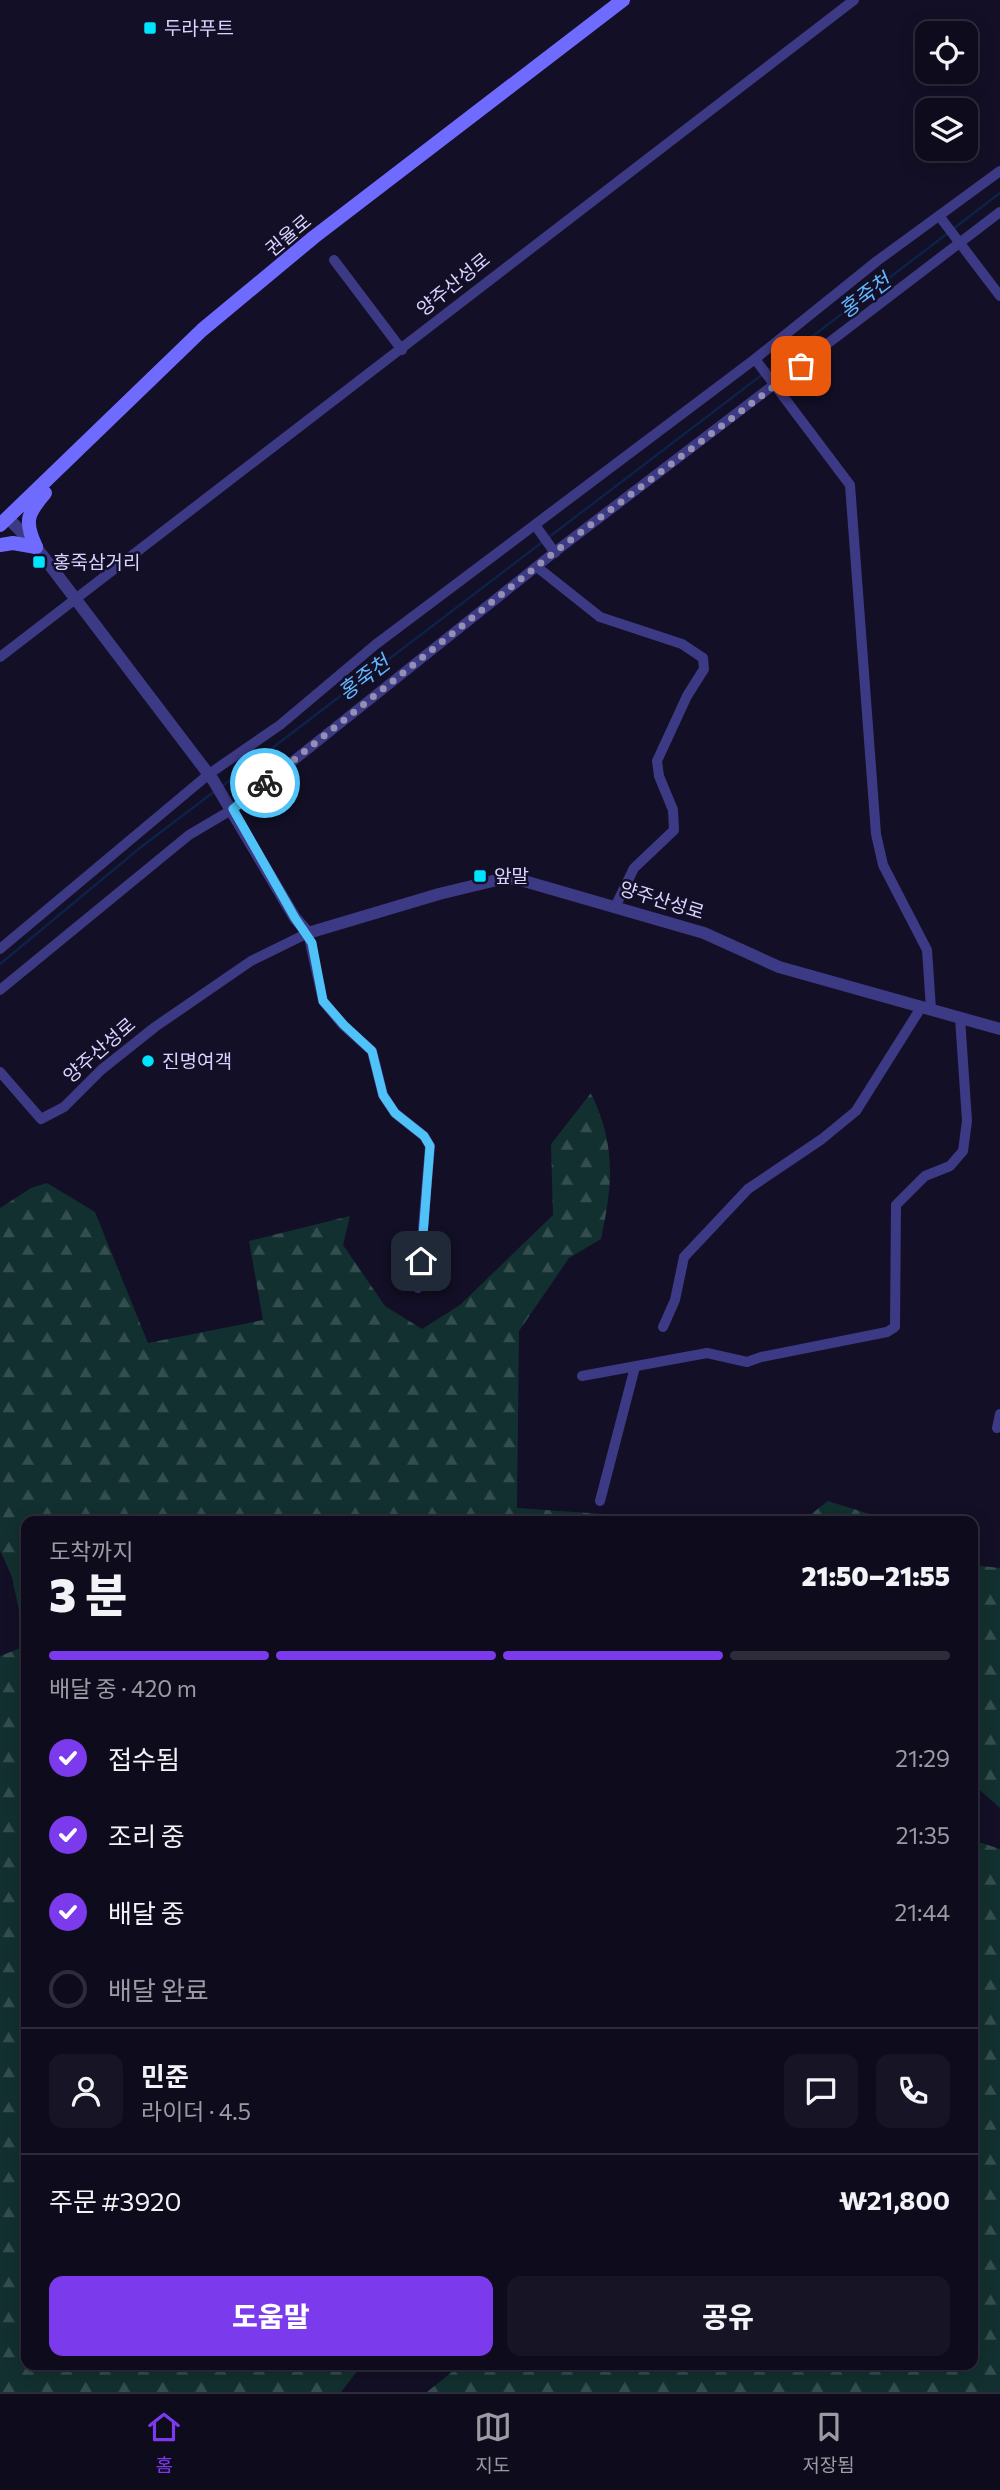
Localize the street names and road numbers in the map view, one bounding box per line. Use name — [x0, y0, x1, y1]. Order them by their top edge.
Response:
street label: 권율로 — [260, 209, 315, 260]
street label: 양주산성로 — [411, 247, 494, 320]
street label: 양주산성로 — [617, 876, 707, 923]
street label: 양주산성로 — [58, 1012, 139, 1087]

